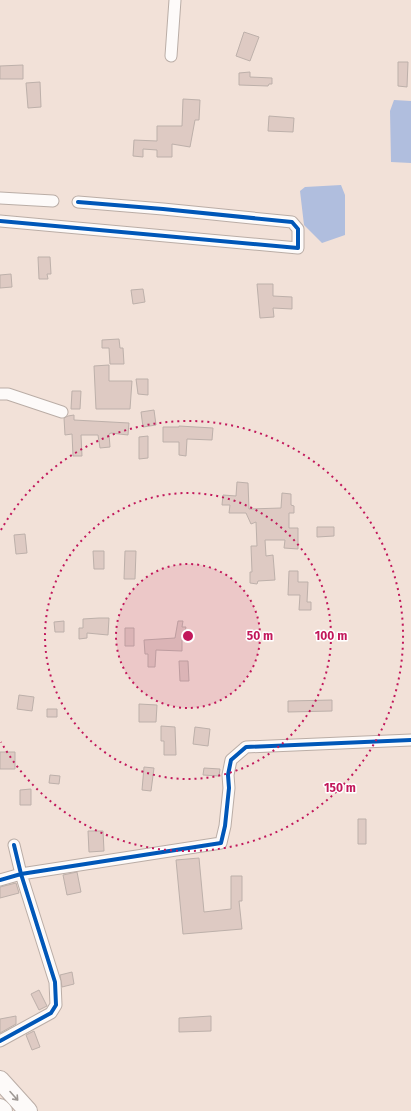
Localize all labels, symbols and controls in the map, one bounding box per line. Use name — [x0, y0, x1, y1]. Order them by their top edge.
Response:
centre of rings — [181, 629, 195, 643]
text: 50 m — [247, 629, 273, 643]
text: 100 m — [315, 629, 347, 643]
text: 150 m — [324, 781, 356, 795]
one-way arrow — [9, 1090, 18, 1100]

